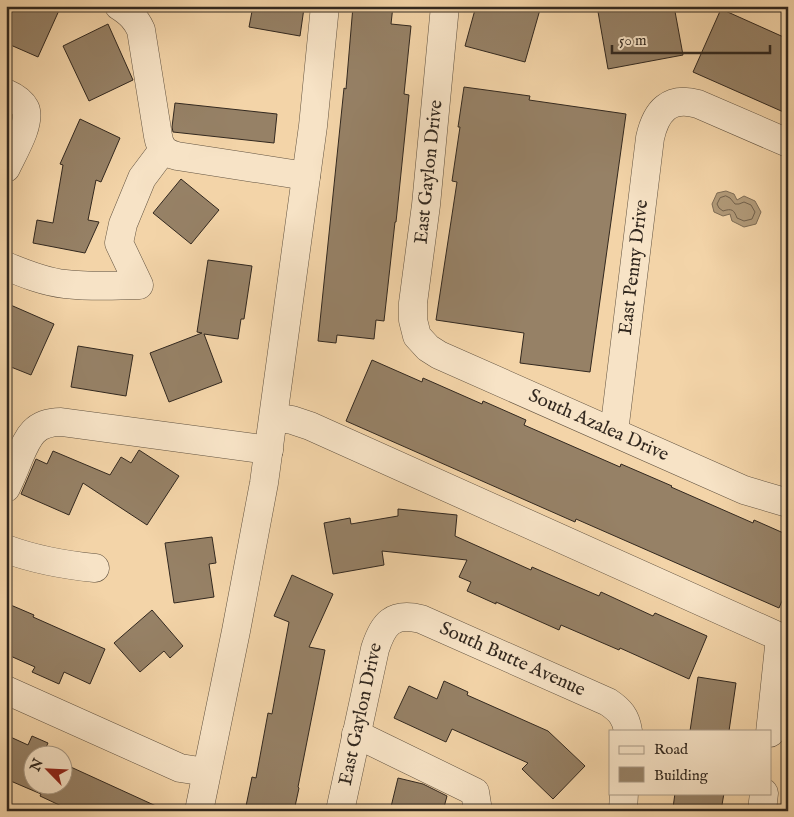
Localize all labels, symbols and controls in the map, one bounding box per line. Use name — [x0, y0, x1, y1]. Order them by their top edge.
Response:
scale bar — [612, 22, 769, 54]
text: 50 m — [619, 31, 647, 50]
street label: East Gaylon Drive — [409, 98, 449, 245]
street label: East Penny Drive — [614, 198, 654, 336]
street label: South Azalea Drive — [525, 384, 673, 467]
street label: South Butte Avenue — [436, 617, 589, 702]
street label: East Gaylon Drive — [334, 639, 388, 788]
legend — [609, 730, 772, 794]
text: Road — [654, 740, 689, 759]
north arrow — [22, 744, 72, 794]
text: N — [26, 756, 48, 775]
text: Building — [654, 766, 709, 785]

